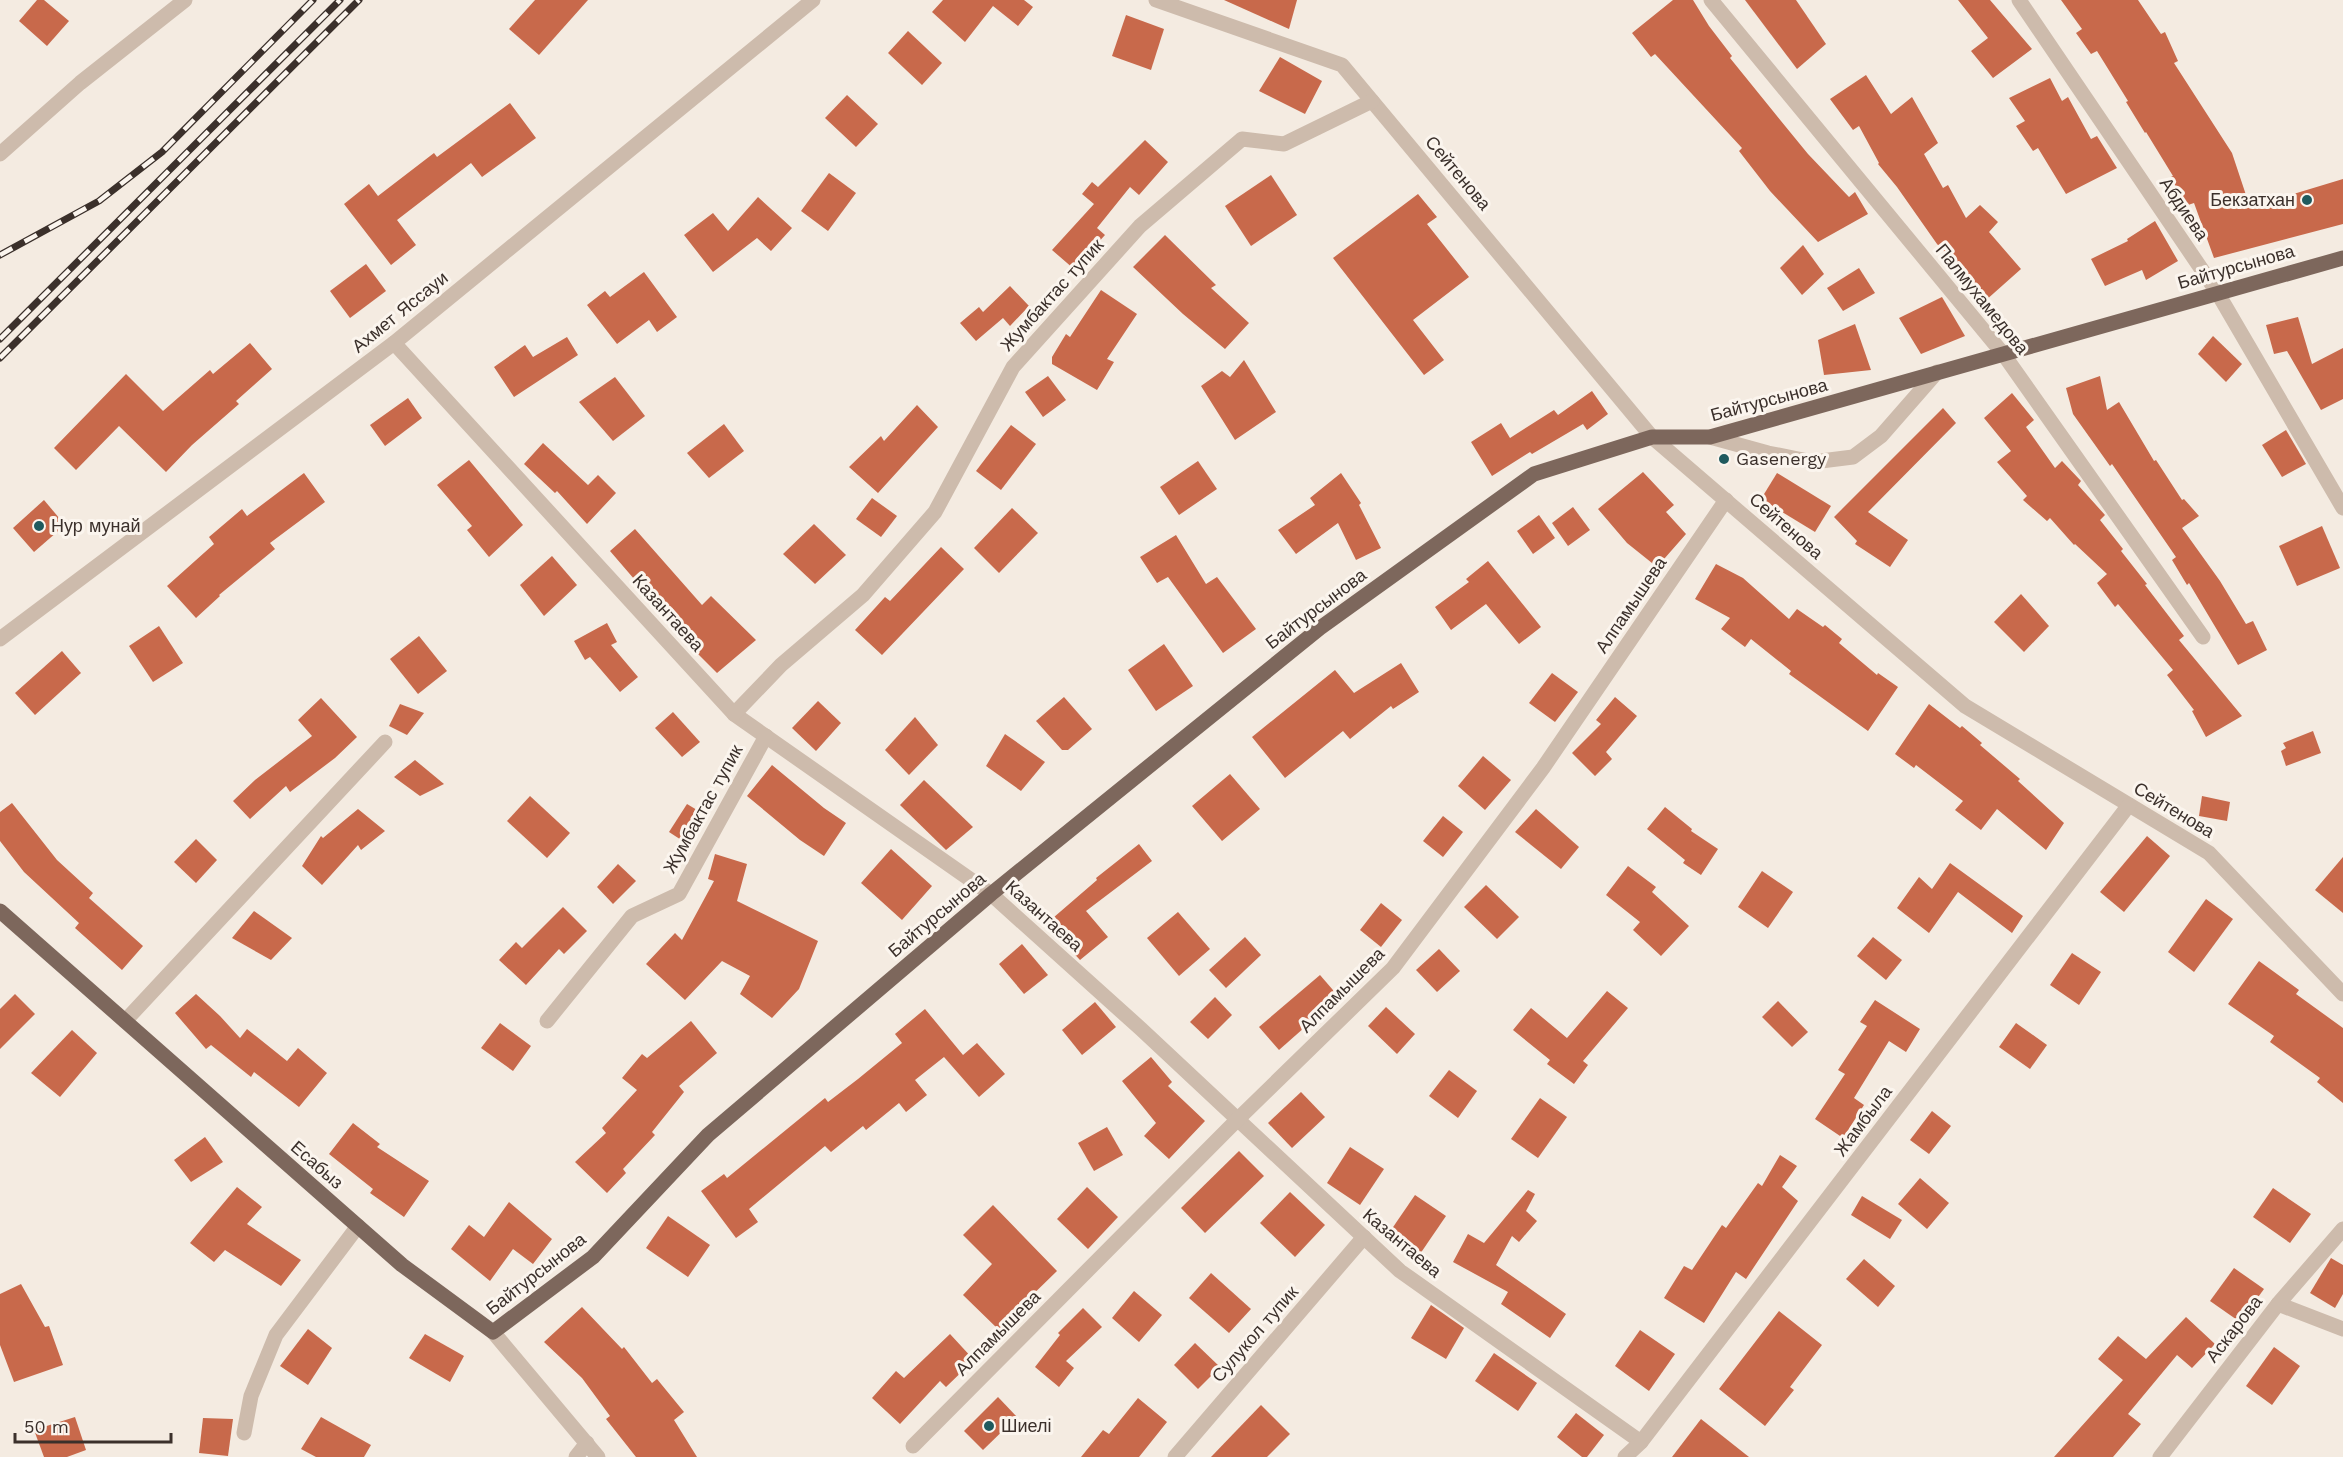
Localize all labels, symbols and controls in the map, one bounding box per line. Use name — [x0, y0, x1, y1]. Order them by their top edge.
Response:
street label: Сейтенова — [1421, 131, 1496, 215]
street label: Абдиева — [2156, 173, 2214, 245]
place label: Бекзатхан — [2210, 189, 2295, 210]
marker: Бекзатхан — [2300, 193, 2314, 207]
street label: Жумбактас тупик — [996, 234, 1108, 355]
street label: Палмухамедова — [1932, 239, 2034, 359]
street label: Байтурсынова — [2175, 240, 2298, 293]
street label: Ахмет Яссауи — [348, 267, 452, 357]
street label: Байтурсынова — [1708, 374, 1831, 425]
place label: Gasenergy — [1736, 448, 1827, 469]
marker: Gasenergy — [1717, 452, 1731, 466]
street label: Сейтенова — [1745, 488, 1828, 564]
place label: Нур мунай — [51, 515, 141, 536]
marker: Нур мунай — [32, 519, 46, 533]
street label: Алпамышева — [1591, 552, 1671, 657]
street label: Байтурсынова — [1261, 563, 1371, 653]
street label: Казантаева — [628, 570, 709, 656]
street label: Жумбактас тупик — [659, 741, 747, 877]
street label: Сейтенова — [2130, 777, 2219, 842]
street label: Байтурсынова — [884, 867, 990, 961]
street label: Казантаева — [1002, 876, 1088, 956]
street label: Алпамышева — [1295, 942, 1389, 1036]
street label: Жамбыла — [1829, 1081, 1896, 1160]
street label: Есабыз — [287, 1136, 348, 1193]
street label: Казантаева — [1359, 1204, 1447, 1282]
street label: Байтурсынова — [482, 1228, 590, 1319]
street label: Сулукол тупик — [1207, 1281, 1302, 1386]
street label: Алпамышева — [951, 1285, 1045, 1379]
street label: Аскарова — [2201, 1290, 2267, 1366]
scale bar — [15, 1406, 171, 1444]
place label: Шиелі — [1001, 1415, 1051, 1436]
text: 50 m — [24, 1416, 69, 1437]
marker: Шиелі — [982, 1419, 996, 1433]

